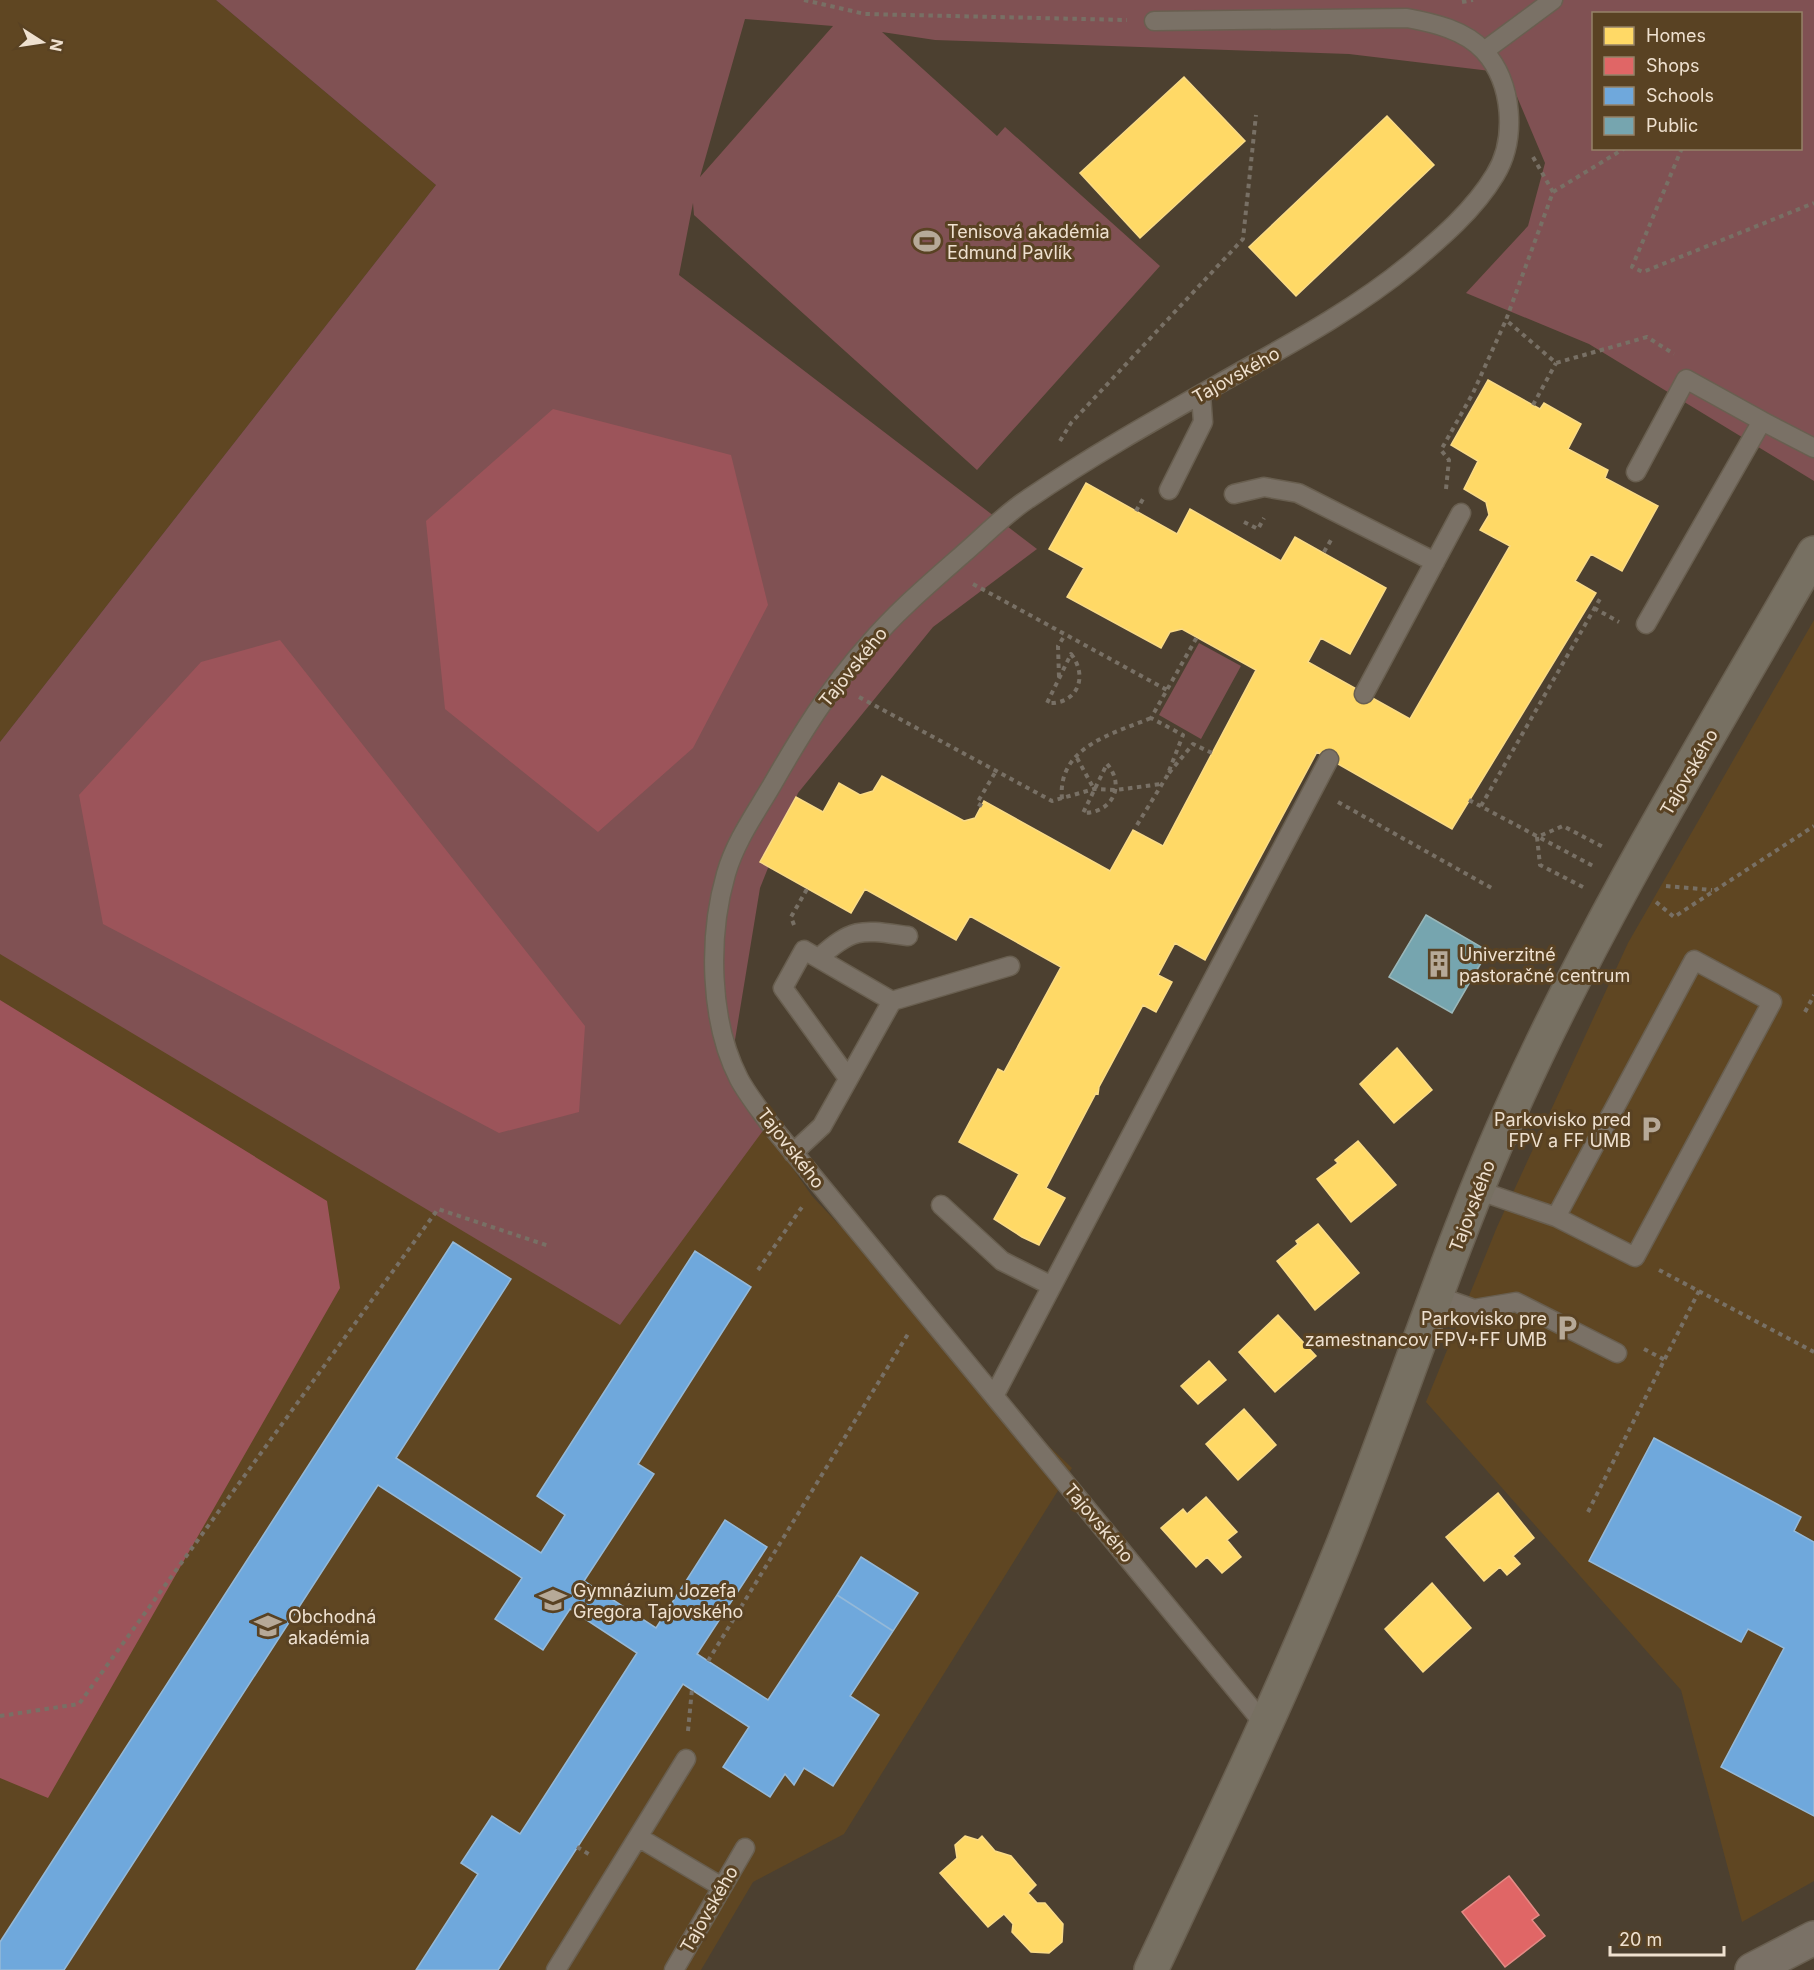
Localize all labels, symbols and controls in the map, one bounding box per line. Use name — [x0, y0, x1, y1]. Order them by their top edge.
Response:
north arrow — [12, 12, 72, 72]
legend — [1592, 12, 1802, 150]
text: Homes — [1646, 25, 1706, 46]
text: N — [46, 37, 68, 53]
text: Shops — [1646, 55, 1700, 76]
text: Schools — [1646, 85, 1714, 106]
text: Public — [1646, 115, 1698, 136]
place label: Tenisová akadémia Edmund Pavlík — [947, 221, 1110, 263]
sports icon: Tenisová akadémia Edmund Pavlík — [912, 226, 942, 256]
street label: Tajovského — [1189, 342, 1283, 408]
street label: Tajovského — [815, 623, 891, 711]
street label: Tajovského — [1656, 725, 1722, 819]
place label: Univerzitné pastoračné centrum — [1459, 944, 1630, 986]
building icon: Univerzitné pastoračné centrum — [1424, 949, 1454, 979]
street label: Tajovského — [753, 1104, 829, 1192]
place label: Parkovisko pred FPV a FF UMB — [1494, 1109, 1631, 1151]
parking icon: Parkovisko pred FPV a FF UMB — [1636, 1114, 1666, 1144]
street label: Tajovského — [1445, 1157, 1499, 1255]
place label: Parkovisko pre zamestnancov FPV+FF UMB — [1305, 1308, 1547, 1350]
parking icon: Parkovisko pre zamestnancov FPV+FF UMB — [1552, 1313, 1582, 1343]
street label: Tajovského — [1060, 1479, 1138, 1567]
place label: Gymnázium Jozefa Gregora Tajovského — [573, 1580, 743, 1622]
school or university icon: Gymnázium Jozefa Gregora Tajovského — [538, 1585, 568, 1615]
place label: Obchodná akadémia — [288, 1606, 376, 1648]
school or university icon: Obchodná akadémia — [253, 1611, 283, 1641]
street label: Tajovského — [676, 1862, 742, 1956]
scale bar — [1610, 1919, 1724, 1957]
text: 20 m — [1619, 1929, 1662, 1950]

